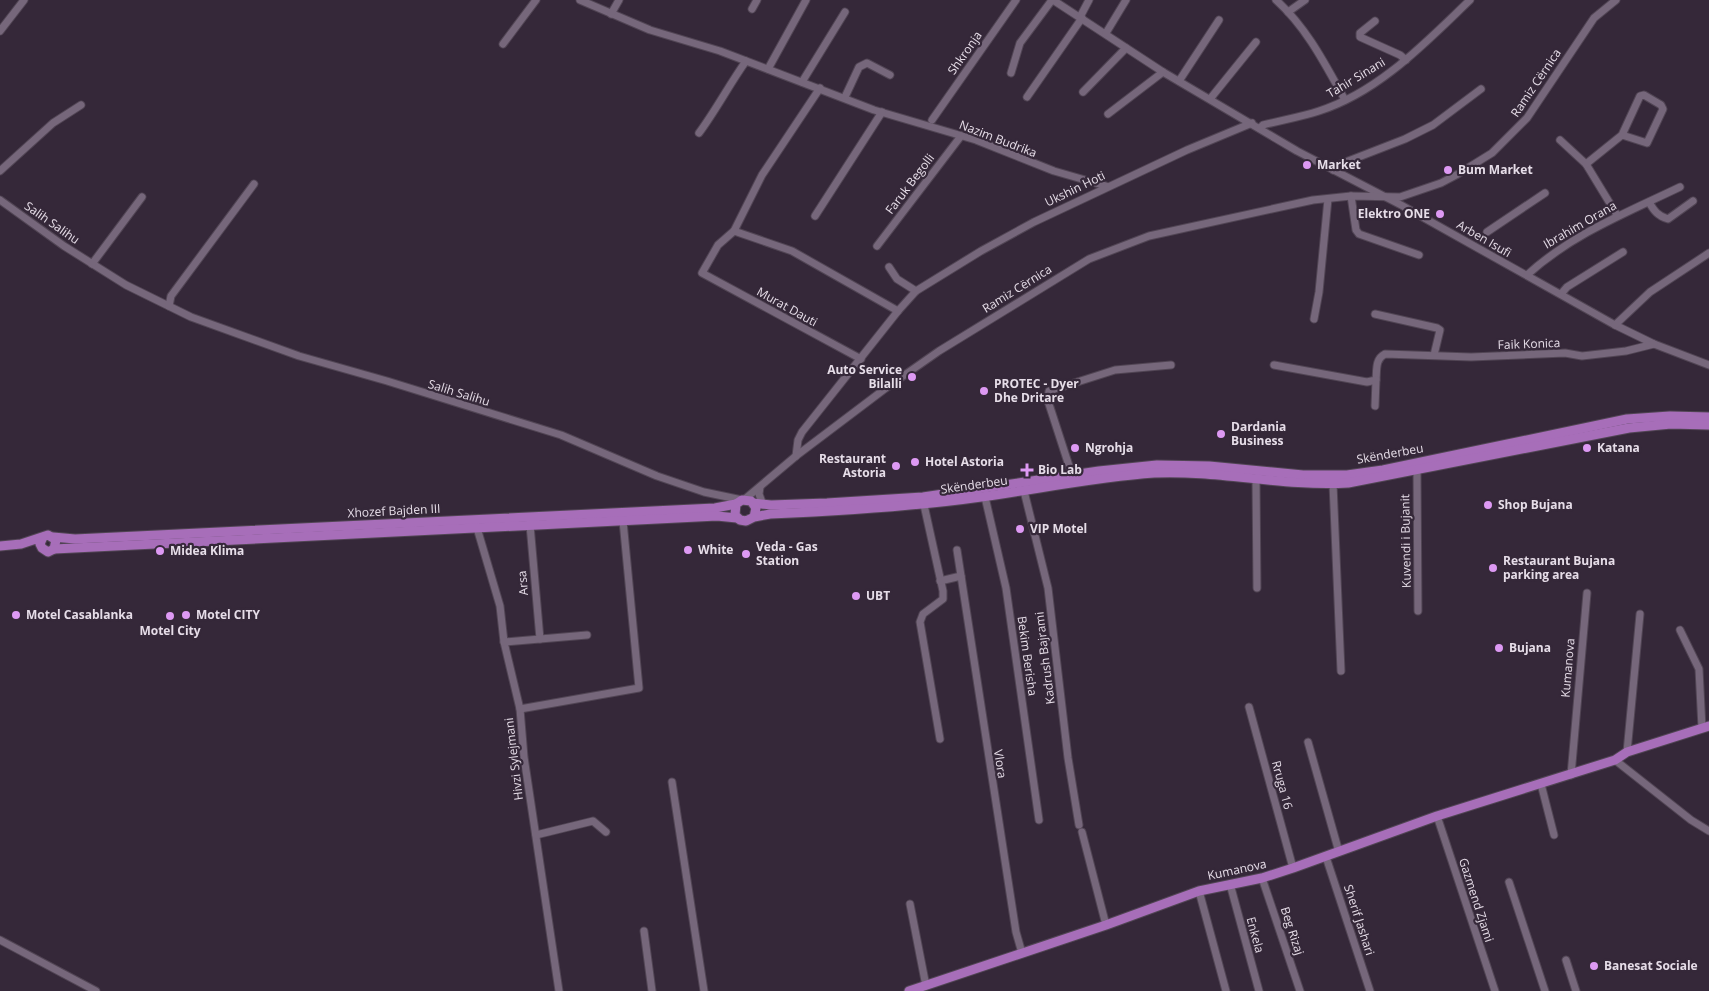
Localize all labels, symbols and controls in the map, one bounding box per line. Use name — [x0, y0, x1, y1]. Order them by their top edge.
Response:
street label: Shkronja — [943, 28, 986, 78]
street label: Ramiz Cërnica — [1506, 45, 1565, 120]
street label: Tahir Sinani — [1323, 53, 1388, 102]
street label: Nazim Budrika — [957, 116, 1039, 161]
street label: Faruk Begolli — [881, 150, 938, 218]
place label: Market — [1317, 156, 1361, 173]
marker: Market — [1301, 159, 1313, 171]
place label: Bum Market — [1458, 161, 1533, 178]
marker: Bum Market — [1442, 164, 1454, 176]
street label: Ukshin Hoti — [1042, 167, 1108, 210]
street label: Salih Salihu — [21, 197, 83, 248]
street label: Ibrahim Orana — [1540, 197, 1619, 252]
place label: Elektro ONE — [1358, 205, 1430, 222]
marker: Elektro ONE — [1434, 208, 1446, 220]
street label: Arben Isufi — [1454, 216, 1515, 261]
street label: Ramiz Cërnica — [979, 260, 1055, 317]
street label: Murat Dauti — [754, 283, 821, 330]
street label: Faik Konica — [1497, 334, 1561, 353]
place label: Auto Service Bilalli — [827, 361, 902, 392]
marker: Auto Service Bilalli — [906, 371, 918, 383]
street label: Salih Salihu — [426, 375, 492, 410]
place label: PROTEC - Dyer Dhe Dritare — [994, 375, 1079, 406]
marker: PROTEC - Dyer Dhe Dritare — [978, 385, 990, 397]
place label: Dardania Business — [1231, 418, 1286, 449]
marker: Dardania Business — [1215, 428, 1227, 440]
place label: Ngrohja — [1085, 439, 1133, 456]
street label: Skënderbeu — [1355, 439, 1425, 468]
place label: Katana — [1597, 439, 1640, 456]
marker: Ngrohja — [1069, 442, 1081, 454]
marker: Katana — [1581, 442, 1593, 454]
place label: Restaurant Astoria — [819, 450, 886, 481]
place label: Hotel Astoria — [925, 453, 1004, 470]
marker: Hotel Astoria — [909, 456, 921, 468]
marker: Restaurant Astoria — [890, 460, 902, 472]
place label: Bio Lab — [1038, 461, 1082, 478]
marker: Bio Lab — [1020, 463, 1034, 477]
street label: Skënderbeu — [939, 471, 1008, 498]
street label: Kuvendi i Bujanit — [1396, 494, 1415, 588]
place label: Shop Bujana — [1498, 496, 1573, 513]
marker: Shop Bujana — [1482, 499, 1494, 511]
street label: Xhozef Bajden III — [347, 500, 441, 521]
place label: VIP Motel — [1030, 520, 1087, 537]
marker: VIP Motel — [1014, 523, 1026, 535]
place label: Veda - Gas Station — [756, 538, 818, 569]
place label: White — [698, 541, 733, 558]
place label: Midea Klima — [170, 542, 244, 559]
marker: White — [682, 544, 694, 556]
marker: Midea Klima — [154, 545, 166, 557]
marker: Veda - Gas Station — [740, 548, 752, 560]
place label: Restaurant Bujana parking area — [1503, 552, 1615, 583]
marker: Restaurant Bujana parking area — [1487, 562, 1499, 574]
street label: Arsa — [513, 570, 532, 596]
place label: UBT — [866, 587, 890, 604]
marker: UBT — [850, 590, 862, 602]
place label: Motel Casablanka — [26, 606, 133, 623]
place label: Motel CITY — [196, 606, 260, 623]
marker: Motel Casablanka — [10, 609, 22, 621]
marker: Motel CITY — [180, 609, 192, 621]
marker: Motel City — [164, 610, 176, 622]
street label: Kadrush Bajrami — [1030, 611, 1059, 705]
street label: Bekim Berisha — [1013, 615, 1041, 697]
place label: Motel City — [139, 622, 201, 639]
street label: Kumanova — [1556, 637, 1579, 698]
place label: Bujana — [1509, 639, 1551, 656]
marker: Bujana — [1493, 642, 1505, 654]
street label: Hivzi Sylejmani — [500, 717, 527, 801]
street label: Vlora — [990, 748, 1011, 780]
street label: Rruga 16 — [1268, 759, 1297, 811]
street label: Kumanova — [1206, 855, 1268, 884]
street label: Gazmend Zjami — [1455, 856, 1498, 944]
street label: Sherif Jashari — [1340, 882, 1379, 957]
street label: Beg Rizaj — [1277, 904, 1308, 957]
street label: Enkela — [1243, 915, 1268, 955]
place label: Banesat Sociale — [1604, 957, 1698, 974]
marker: Banesat Sociale — [1588, 960, 1600, 972]

